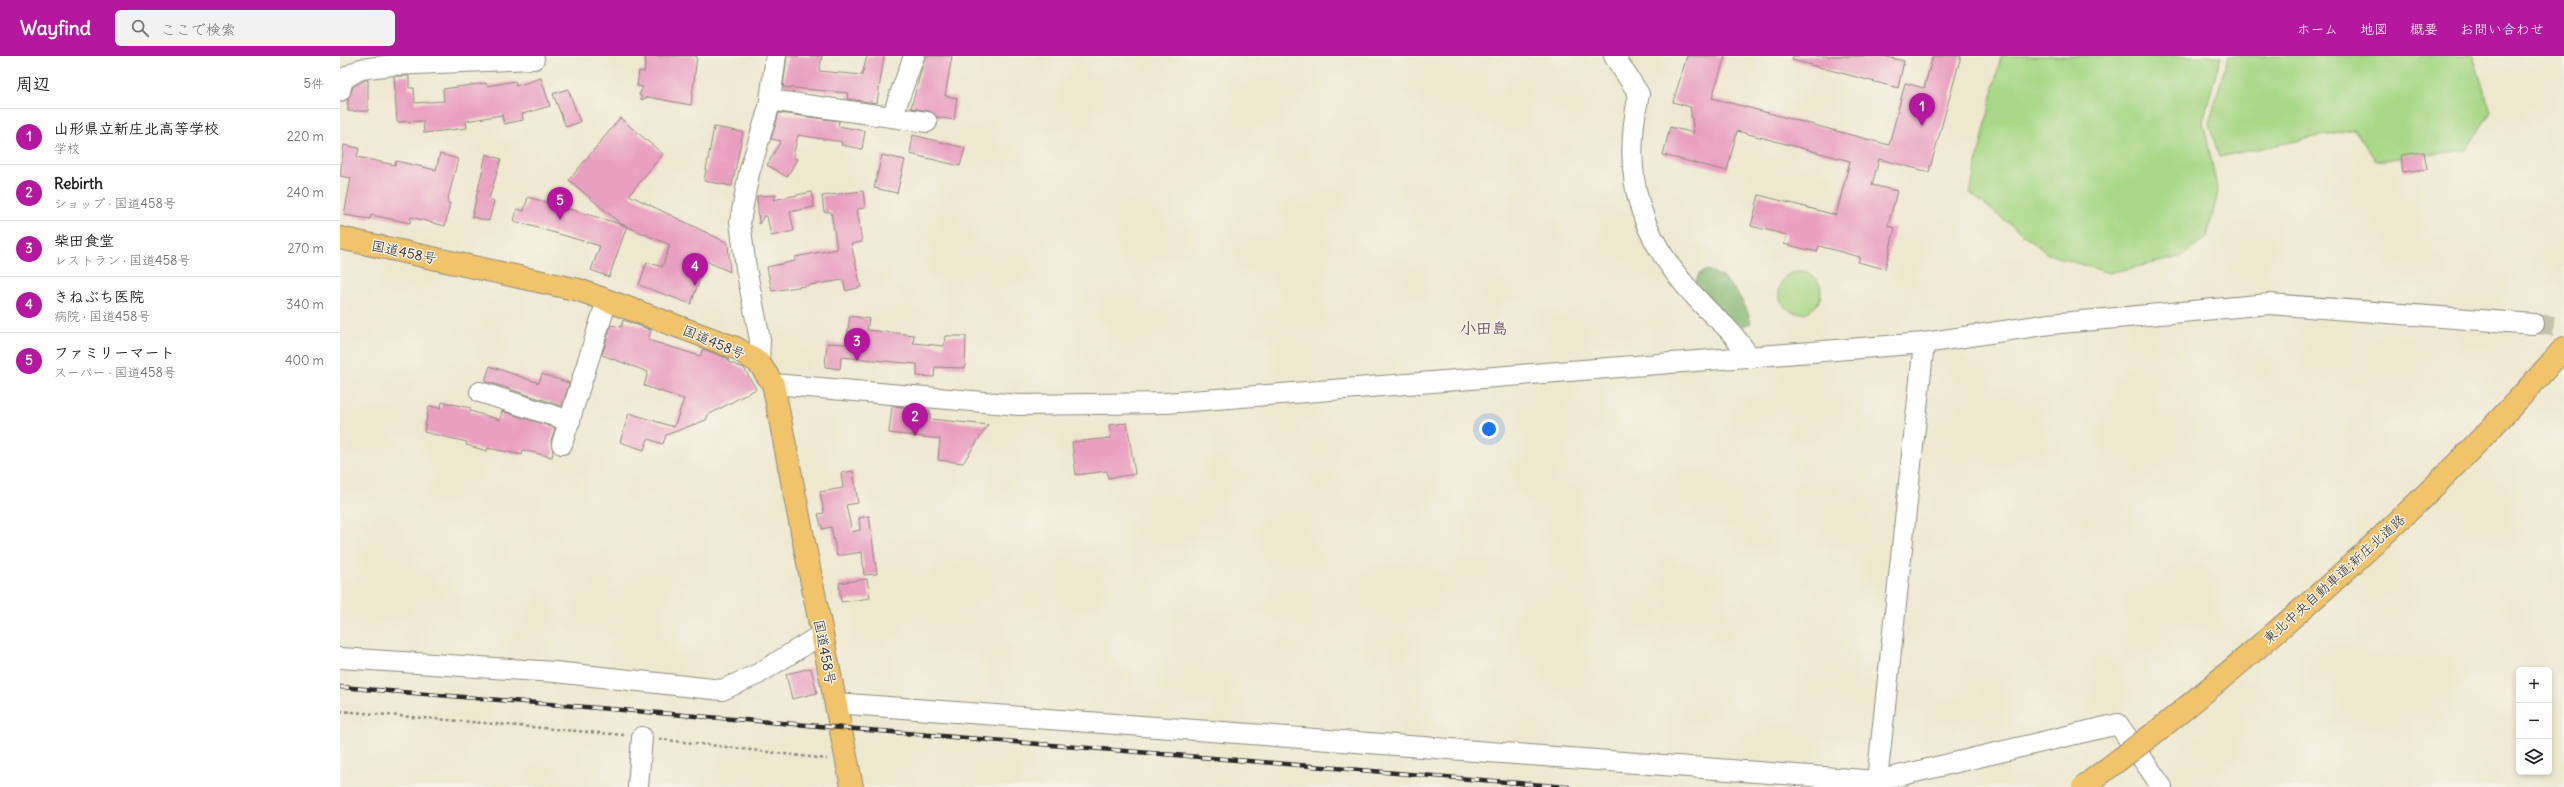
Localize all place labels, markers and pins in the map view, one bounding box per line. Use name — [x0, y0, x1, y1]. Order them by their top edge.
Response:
pin: 1 — [1909, 93, 1935, 126]
pin: 5 — [547, 187, 573, 220]
pin: 4 — [682, 253, 708, 286]
pin: 3 — [844, 328, 870, 361]
pin: 2 — [902, 403, 928, 436]

